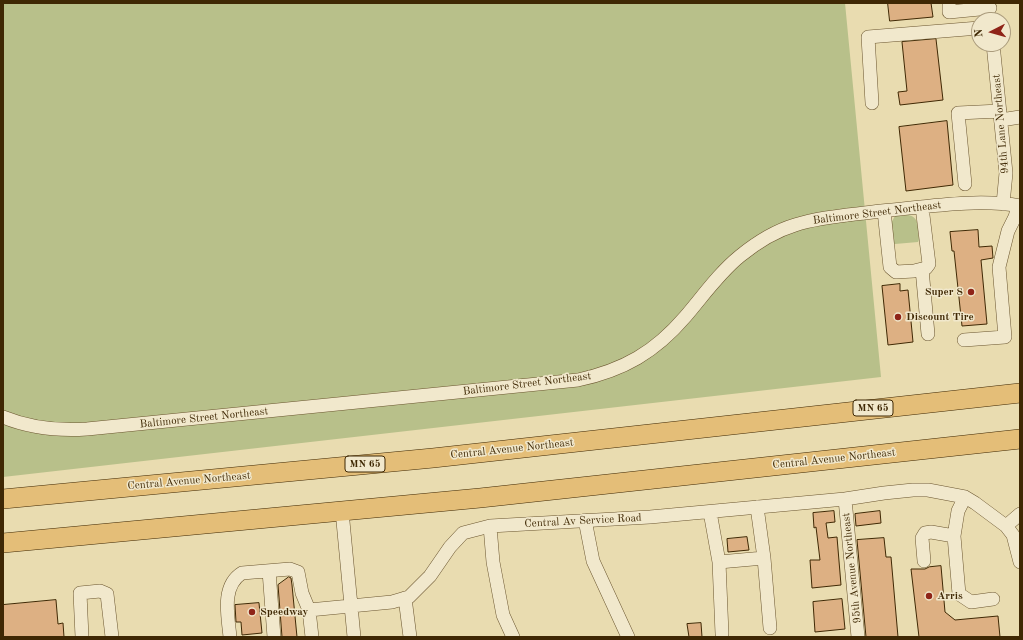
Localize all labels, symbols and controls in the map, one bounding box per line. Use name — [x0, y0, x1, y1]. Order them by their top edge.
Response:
north arrow — [971, 12, 1011, 52]
text: N — [974, 28, 985, 38]
street label: 94th Lane Northeast — [990, 74, 1012, 174]
street label: Baltimore Street Northeast — [812, 199, 942, 227]
place label: Super 8 — [925, 285, 963, 299]
marker: Super 8 — [966, 287, 976, 297]
place label: Discount Tire — [906, 310, 974, 324]
marker: Discount Tire — [893, 312, 903, 322]
street label: Baltimore Street Northeast — [462, 370, 592, 398]
road number: MN 65 — [853, 400, 893, 416]
street label: Baltimore Street Northeast — [139, 405, 269, 431]
street label: Central Avenue Northeast — [450, 436, 574, 462]
street label: Central Avenue Northeast — [772, 446, 896, 472]
road number: MN 65 — [345, 456, 385, 472]
street label: Central Avenue Northeast — [127, 469, 251, 493]
street label: Central Av Service Road — [524, 511, 642, 531]
street label: 95th Avenue Northeast — [840, 512, 864, 624]
place label: Arris — [937, 589, 963, 603]
marker: Arris — [924, 591, 934, 601]
place label: Speedway — [260, 605, 308, 619]
marker: Speedway — [247, 607, 257, 617]

